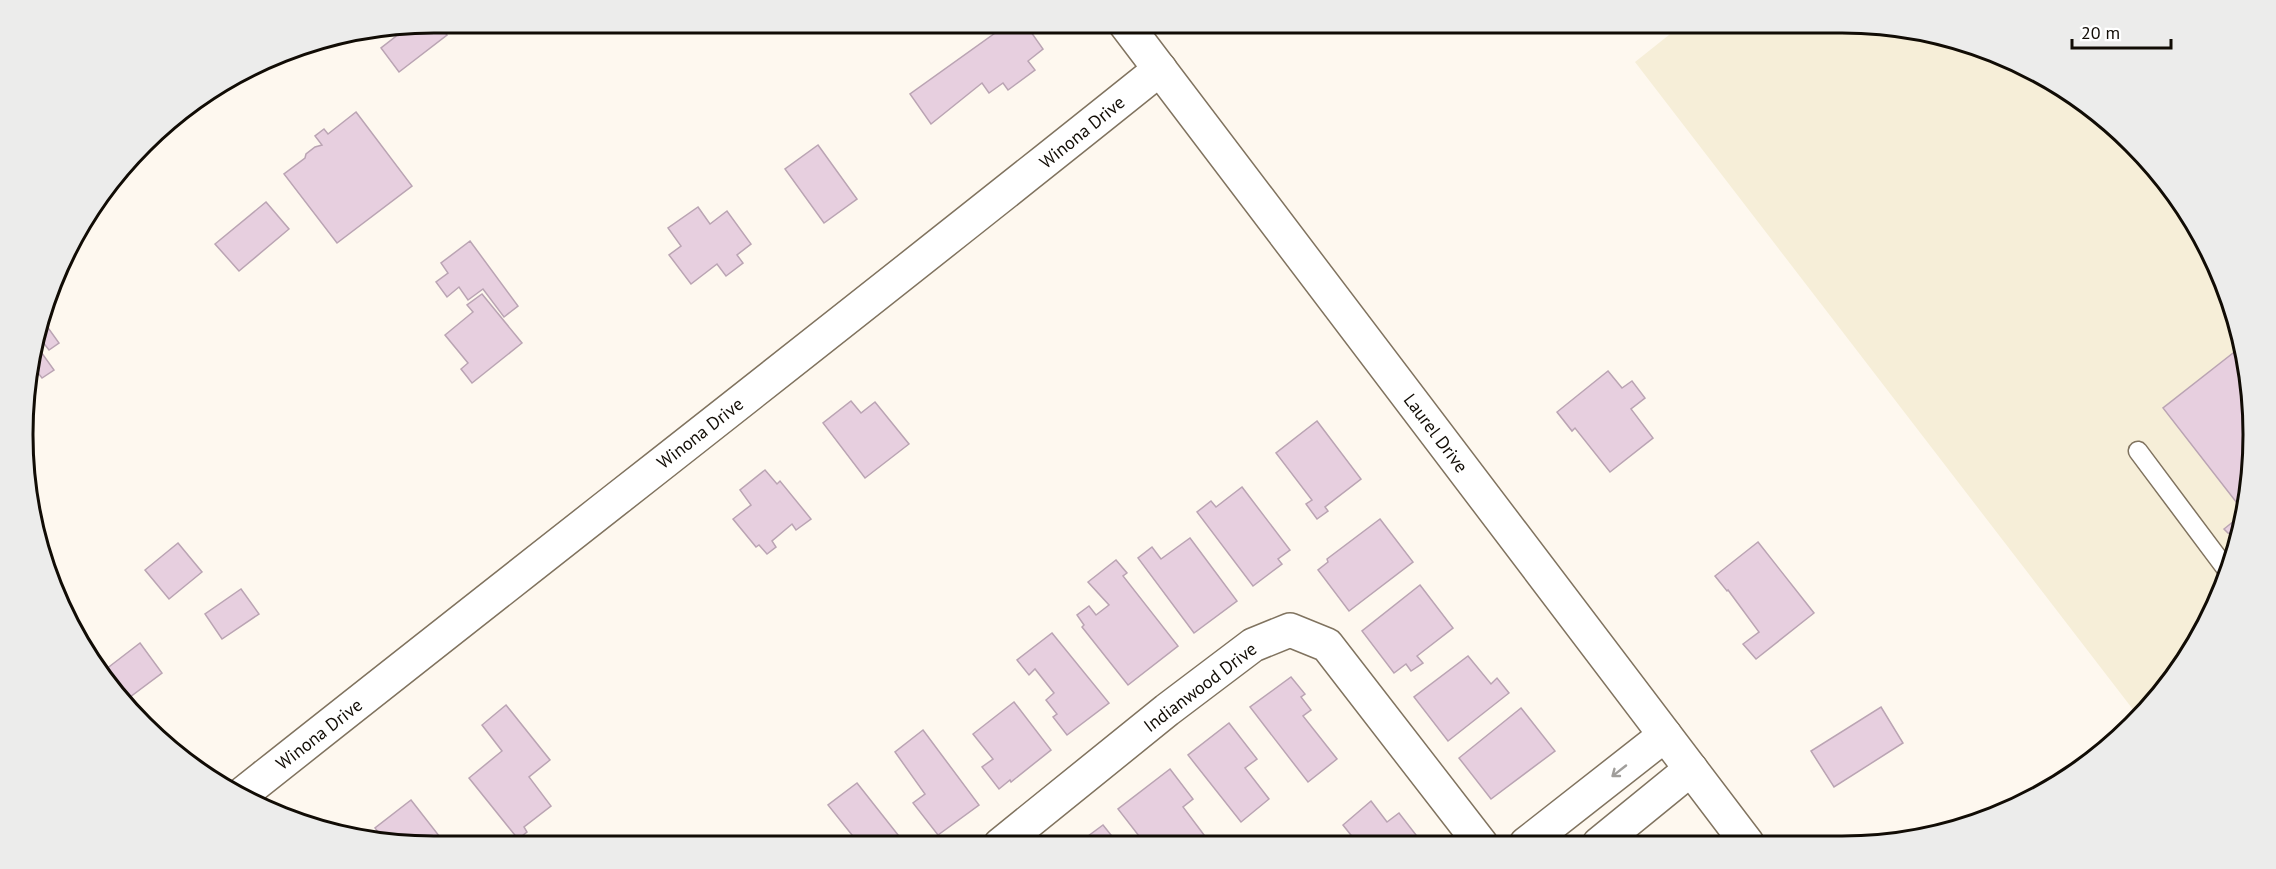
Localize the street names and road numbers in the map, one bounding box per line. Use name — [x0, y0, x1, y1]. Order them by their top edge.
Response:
street label: Winona Drive — [1035, 91, 1129, 173]
street label: Laurel Drive — [1399, 389, 1473, 477]
street label: Winona Drive — [652, 392, 748, 474]
street label: Indianwood Drive — [1139, 637, 1261, 737]
street label: Winona Drive — [271, 693, 367, 775]

